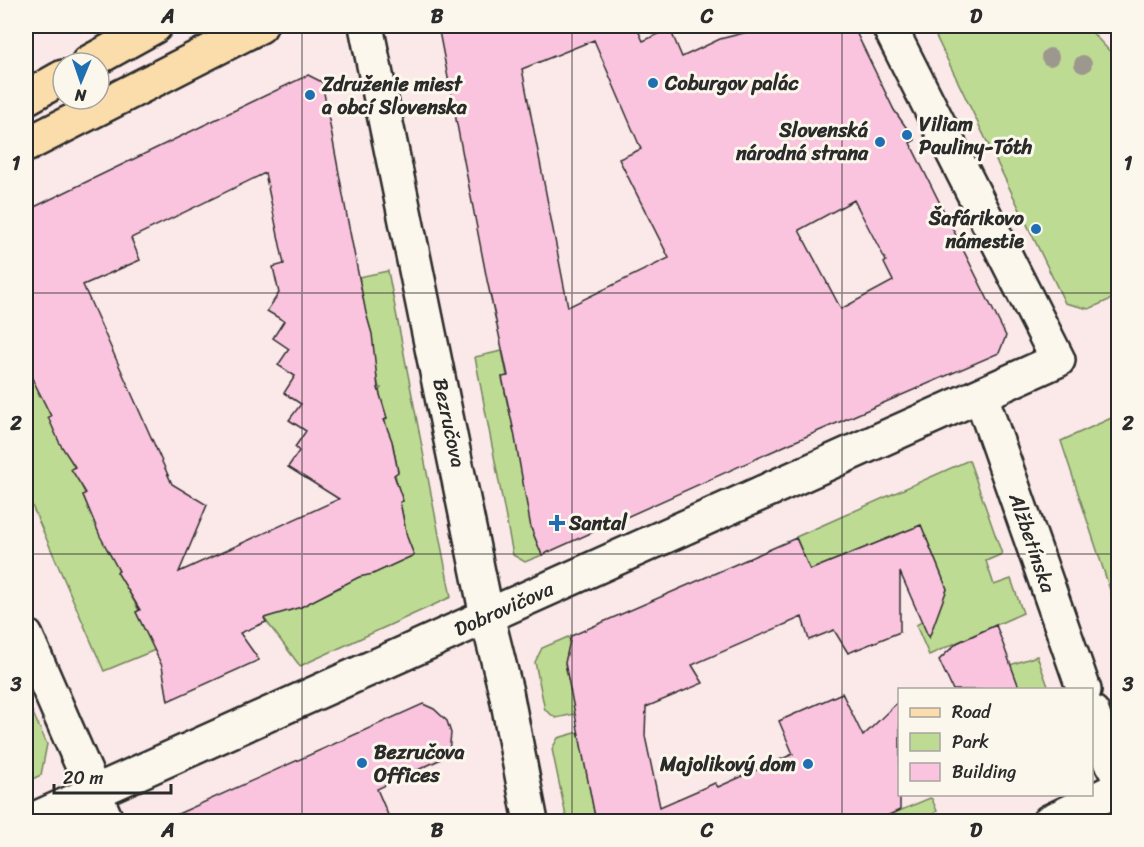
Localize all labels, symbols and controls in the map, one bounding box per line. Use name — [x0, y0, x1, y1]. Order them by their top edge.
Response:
text: A — [160, 0, 175, 34]
text: B — [431, 0, 444, 34]
text: C — [700, 0, 714, 34]
text: D — [970, 0, 983, 34]
north arrow — [51, 51, 111, 111]
place label: Coburgov palác — [664, 66, 799, 101]
place label: Združenie miest a obcí Slovenska — [321, 67, 468, 125]
marker: Coburgov palác — [646, 76, 660, 90]
text: N — [74, 81, 88, 110]
marker: Združenie miest a obcí Slovenska — [303, 88, 317, 102]
place label: Viliam Pauliny-Tóth — [919, 107, 1033, 165]
place label: Slovenská národná strana — [735, 113, 869, 171]
marker: Viliam Pauliny-Tóth — [900, 128, 914, 142]
marker: Slovenská národná strana — [873, 135, 887, 149]
text: 1 — [12, 146, 21, 181]
text: 1 — [1124, 146, 1133, 181]
place label: Šafárikovo námestie — [928, 201, 1025, 259]
marker: Šafárikovo námestie — [1029, 222, 1043, 236]
street label: Bezručova — [422, 375, 476, 471]
text: 2 — [9, 406, 22, 441]
text: 2 — [1121, 406, 1134, 441]
street label: Alžbetínska — [998, 487, 1066, 599]
place label: Santal — [568, 506, 628, 541]
marker: Santal — [550, 516, 564, 530]
street label: Dobrovičova — [449, 571, 560, 646]
text: 3 — [10, 667, 22, 702]
text: 3 — [1122, 667, 1134, 702]
legend — [898, 688, 1093, 796]
text: Road — [952, 696, 992, 728]
text: Park — [952, 726, 989, 758]
place label: Bezručova Offices — [374, 735, 465, 793]
place label: Majolikový dom — [659, 747, 796, 782]
marker: Bezručova Offices — [355, 756, 369, 770]
text: Building — [952, 756, 1016, 788]
scale bar — [54, 757, 171, 795]
marker: Majolikový dom — [801, 757, 815, 771]
text: 20 m — [63, 762, 103, 794]
text: A — [160, 813, 175, 847]
text: B — [431, 813, 444, 847]
text: C — [700, 813, 714, 847]
text: D — [970, 813, 983, 847]

